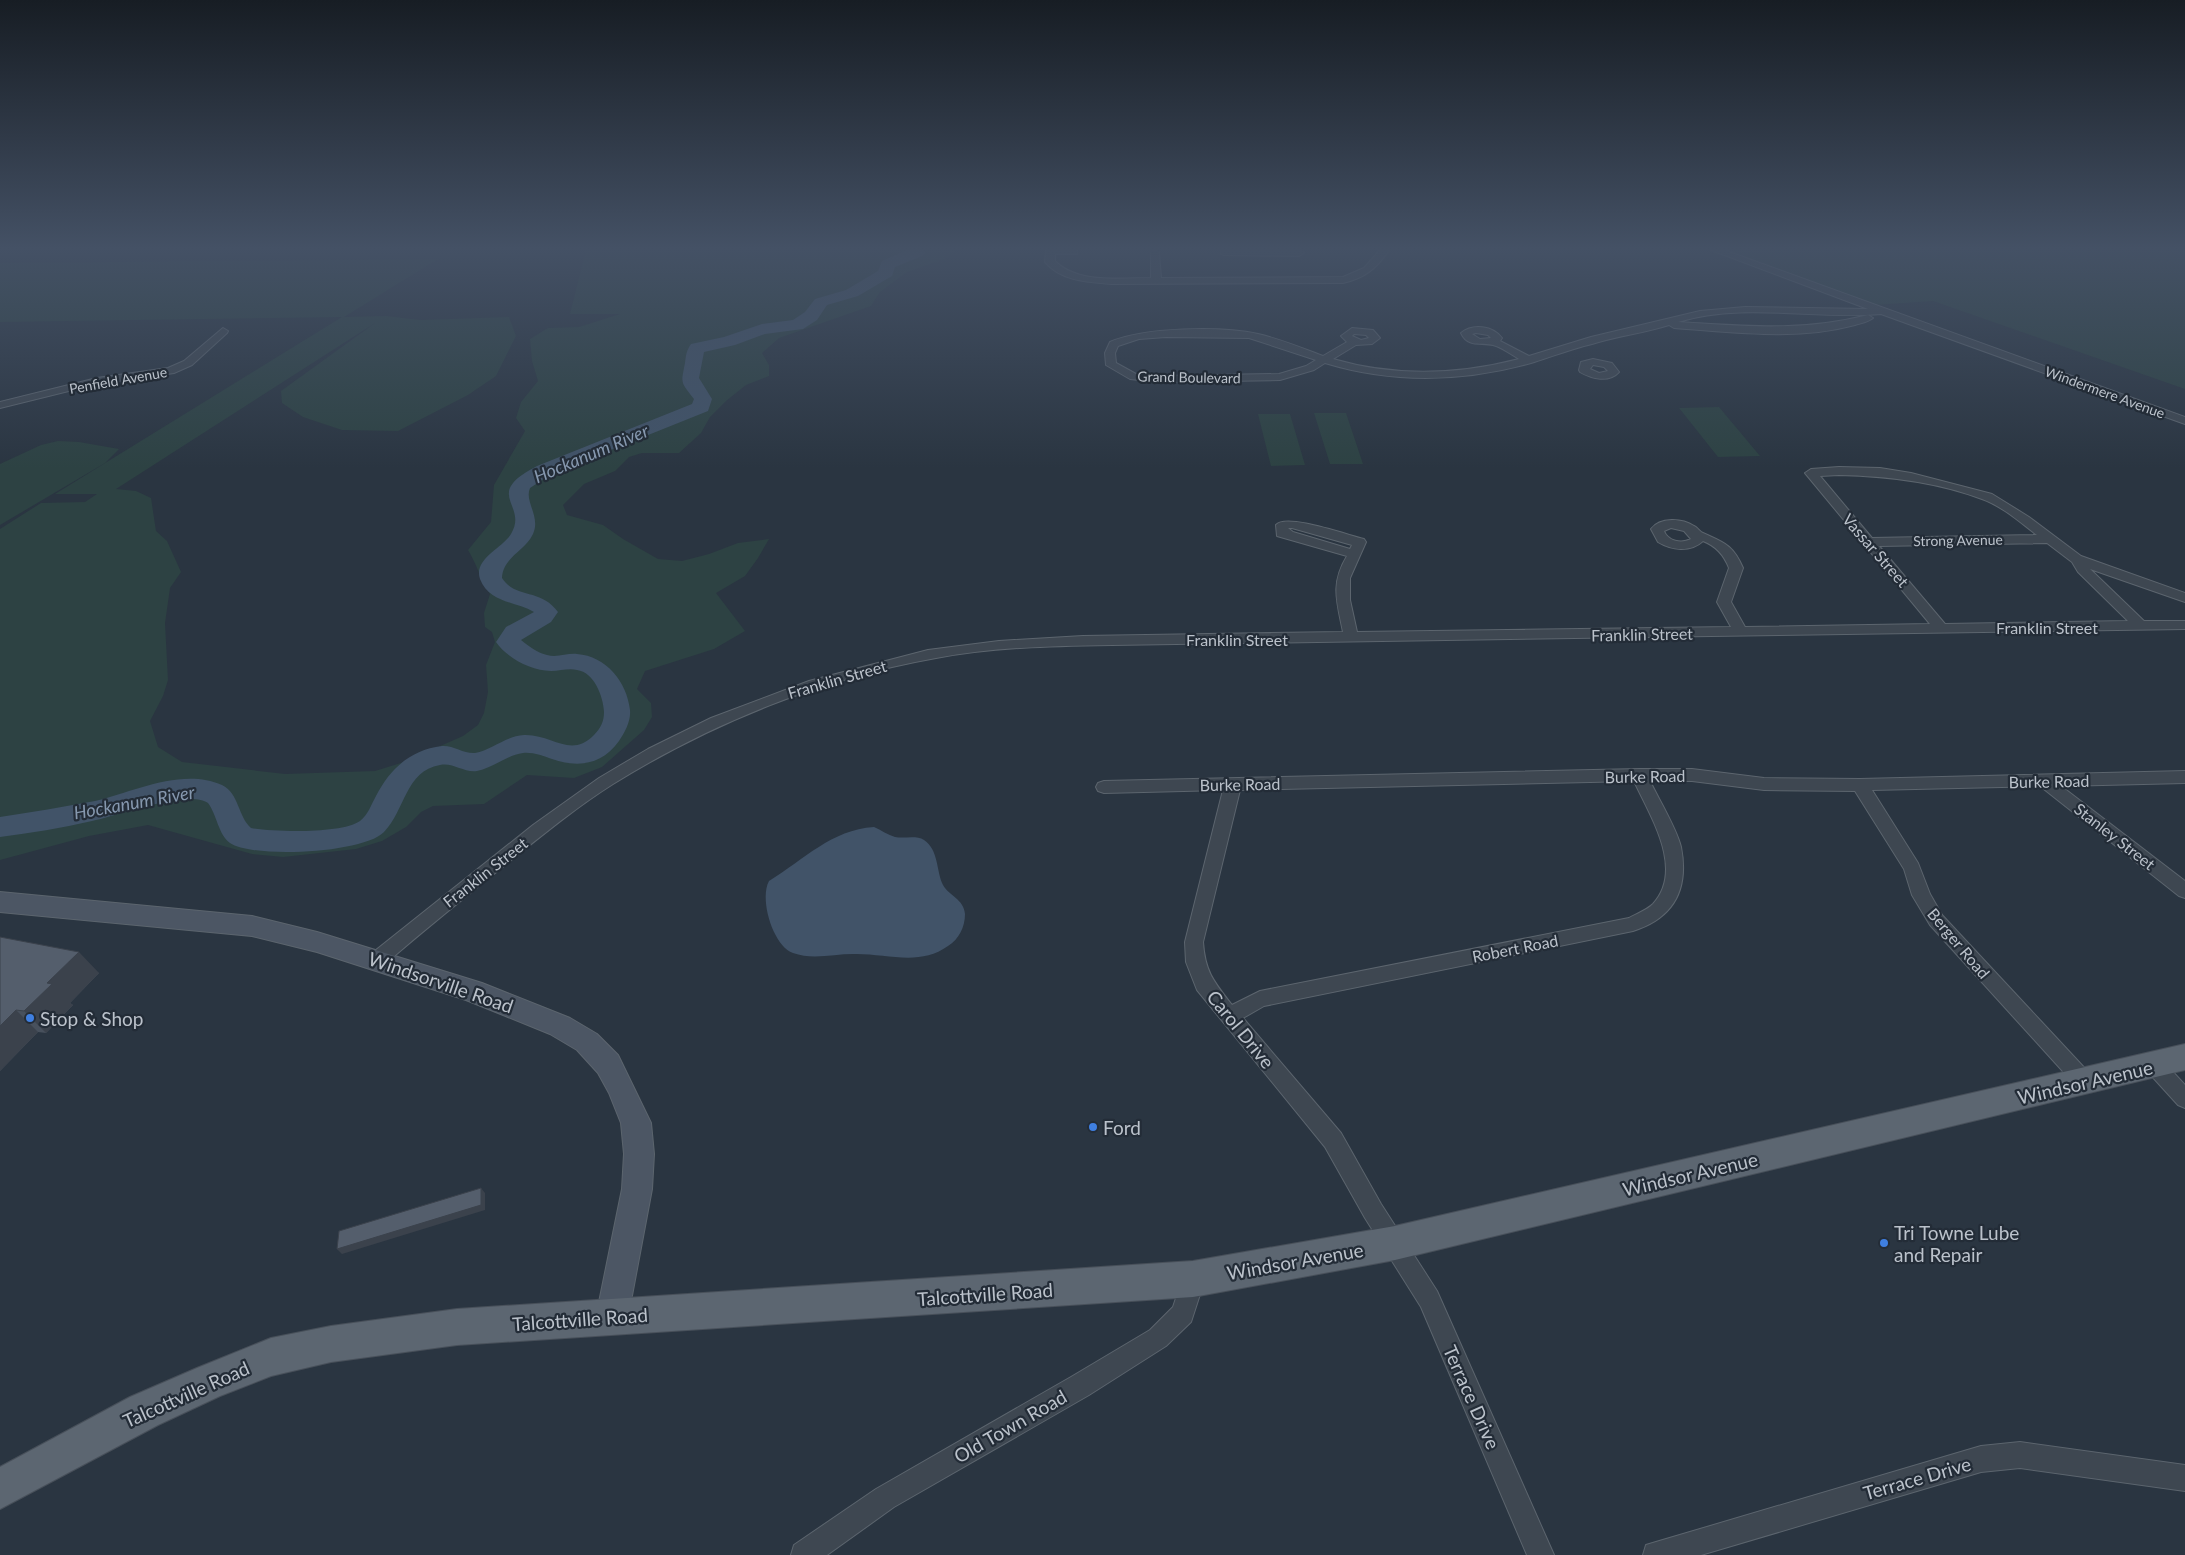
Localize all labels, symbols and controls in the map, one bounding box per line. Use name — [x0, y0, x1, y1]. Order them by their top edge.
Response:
street label: Windermere Avenue — [2043, 362, 2167, 422]
street label: Penfield Avenue — [68, 363, 168, 397]
street label: Grand Boulevard — [1137, 368, 1241, 386]
water label: Hockanum River — [530, 419, 652, 487]
street label: Vassar Street — [1839, 509, 1913, 591]
street label: Strong Avenue — [1913, 531, 2003, 549]
street label: Franklin Street — [1996, 618, 2098, 637]
street label: Franklin Street — [1591, 624, 1693, 644]
street label: Franklin Street — [1186, 630, 1288, 649]
street label: Franklin Street — [785, 656, 889, 702]
street label: Burke Road — [1605, 766, 1685, 786]
street label: Burke Road — [2009, 771, 2089, 791]
street label: Burke Road — [1200, 774, 1280, 794]
water label: Hockanum River — [72, 780, 197, 823]
street label: Stanley Street — [2071, 799, 2159, 874]
street label: Franklin Street — [439, 833, 531, 911]
street label: Berger Road — [1924, 904, 1994, 982]
street label: Robert Road — [1470, 930, 1560, 966]
street label: Windsorville Road — [366, 946, 516, 1018]
street label: Carol Drive — [1202, 985, 1280, 1073]
place label: Stop & Shop — [40, 1007, 144, 1030]
marker: Stop & Shop — [24, 1012, 36, 1024]
street label: Windsor Avenue — [2015, 1055, 2155, 1109]
place label: Ford — [1103, 1116, 1141, 1139]
marker: Ford — [1087, 1121, 1099, 1133]
street label: Windsor Avenue — [1620, 1147, 1760, 1201]
place label: Tri Towne Lube and Repair — [1894, 1221, 2019, 1266]
marker: Tri Towne Lube and Repair — [1878, 1237, 1890, 1249]
street label: Windsor Avenue — [1225, 1238, 1365, 1284]
street label: Talcottville Road — [916, 1278, 1054, 1310]
street label: Talcottville Road — [511, 1303, 649, 1335]
street label: Terrace Drive — [1439, 1342, 1505, 1452]
street label: Talcottville Road — [119, 1356, 253, 1432]
street label: Old Town Road — [949, 1384, 1071, 1468]
street label: Terrace Drive — [1860, 1452, 1974, 1504]

